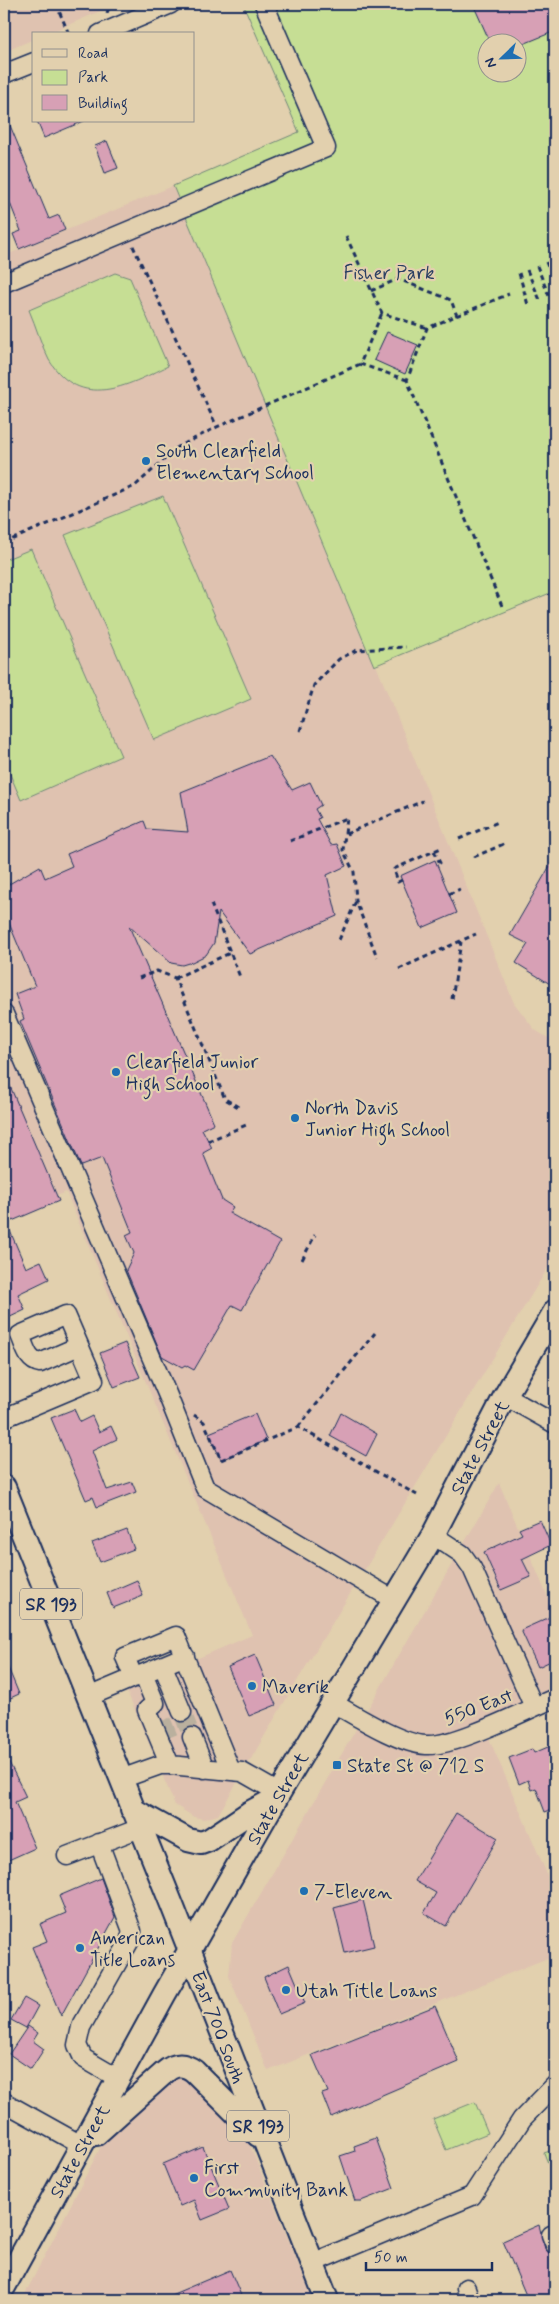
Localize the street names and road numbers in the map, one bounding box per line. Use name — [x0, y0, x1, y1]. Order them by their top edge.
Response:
street label: State Street — [445, 1396, 516, 1499]
road number: SR 193 — [20, 1588, 82, 1620]
street label: 550 East — [441, 1683, 516, 1732]
street label: State Street — [242, 1748, 315, 1850]
street label: East 700 South — [185, 1968, 251, 2088]
street label: State Street — [44, 2100, 116, 2203]
road number: SR 193 — [227, 2110, 289, 2142]

